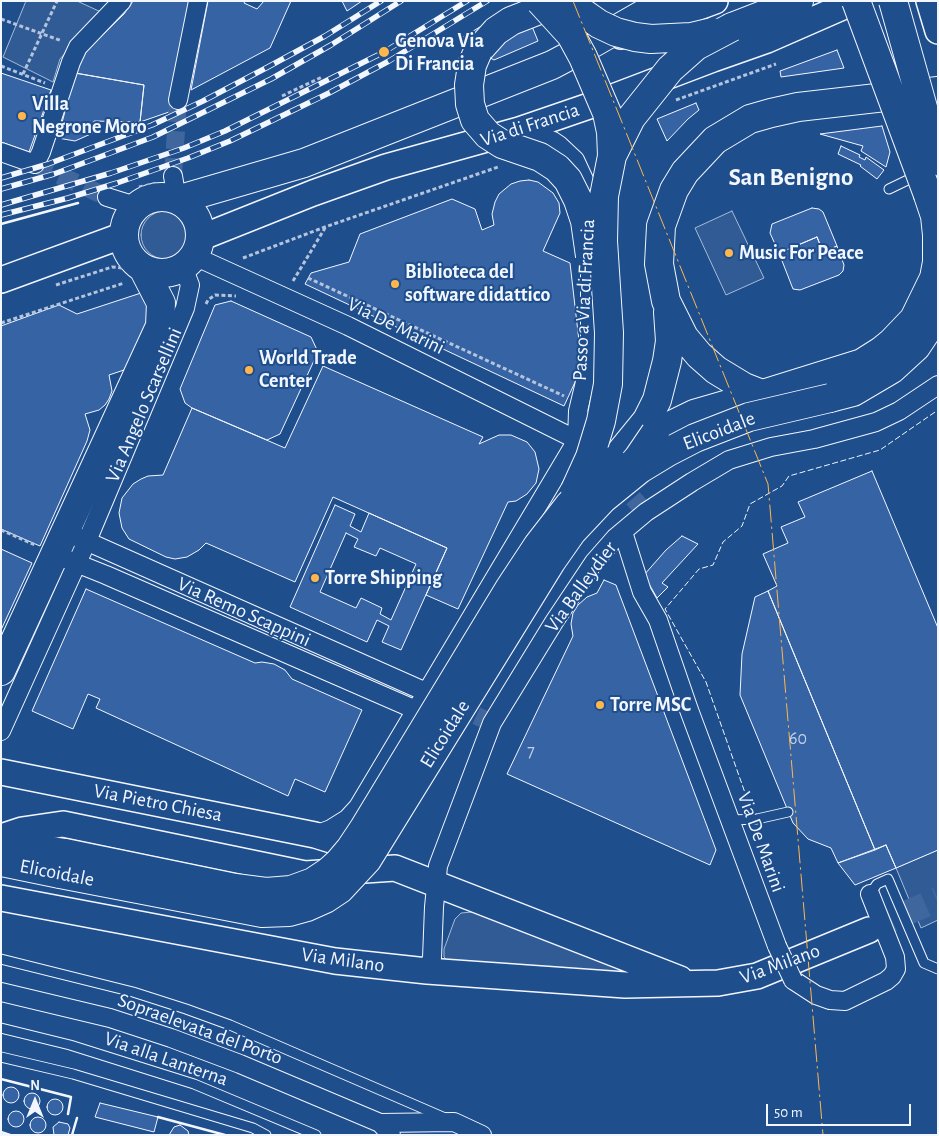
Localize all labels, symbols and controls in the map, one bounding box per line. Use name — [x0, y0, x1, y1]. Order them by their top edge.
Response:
place label: Genova Via Di Francia — [395, 29, 484, 76]
marker: Genova Via Di Francia — [377, 45, 391, 59]
place label: Villa Negrone Moro — [32, 92, 147, 139]
street label: Via di Francia — [478, 98, 582, 152]
marker: Villa Negrone Moro — [16, 110, 28, 122]
district label: San Benigno — [729, 162, 853, 192]
street label: Passo a Via di Francia — [568, 218, 600, 382]
place label: Music For Peace — [739, 241, 864, 265]
marker: Music For Peace — [723, 247, 735, 259]
place label: Biblioteca del software didattico — [405, 260, 550, 307]
marker: Biblioteca del software didattico — [389, 278, 401, 290]
street label: Via De Marini — [343, 292, 449, 360]
street label: Via Angelo Scarsellini — [101, 324, 187, 486]
place label: World Trade Center — [259, 346, 357, 393]
marker: World Trade Center — [243, 364, 255, 376]
street label: Elicoidale — [679, 406, 759, 456]
street label: Via Balleydier — [540, 537, 622, 637]
place label: Torre Shipping — [325, 566, 442, 590]
street label: Via Remo Scappini — [174, 572, 314, 652]
marker: Torre Shipping — [309, 572, 321, 584]
place label: Torre MSC — [610, 693, 691, 717]
street label: Elicoidale — [415, 696, 475, 772]
marker: Torre MSC — [594, 699, 606, 711]
house number: 60 — [789, 728, 807, 750]
house number: 7 — [527, 741, 535, 763]
street label: Via Pietro Chiesa — [92, 779, 224, 827]
street label: Via De Marini — [732, 788, 790, 896]
street label: Elicoidale — [18, 854, 96, 892]
street label: Via Milano — [737, 938, 823, 990]
street label: Via Milano — [300, 942, 386, 978]
street label: Sopraelevata del Porto — [114, 988, 286, 1070]
street label: Via alla Lanterna — [101, 1027, 231, 1091]
north arrow — [10, 1076, 60, 1126]
text: N — [30, 1079, 40, 1093]
scale bar — [769, 1094, 914, 1126]
text: 50 m — [774, 1105, 803, 1120]

